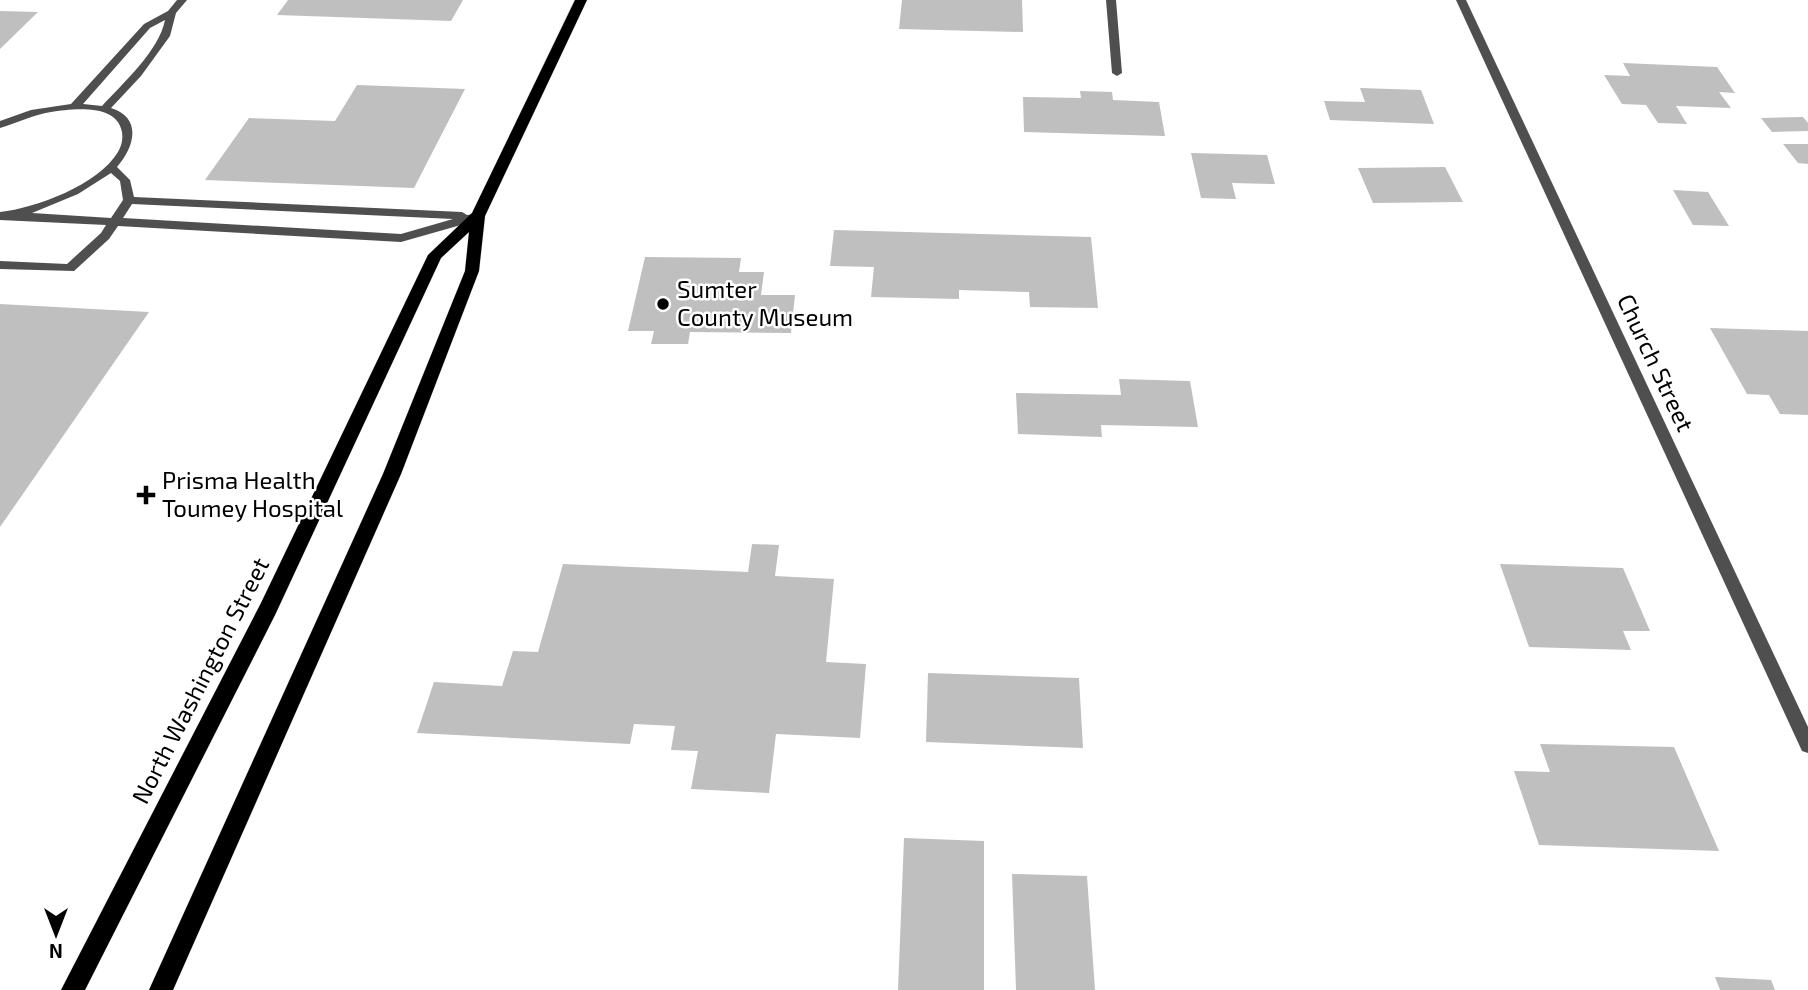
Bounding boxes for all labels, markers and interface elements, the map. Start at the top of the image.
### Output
place label: Sumter County Museum [677,274,853,331]
street label: Church Street [1612,289,1701,436]
marker: Sumter County Museum [655,296,671,312]
place label: Prisma Health Toumey Hospital [162,465,343,522]
marker: Prisma Health Toumey Hospital [136,485,156,505]
street label: North Washington Street [125,552,274,808]
north arrow [21,899,91,969]
text: N [49,940,63,963]

